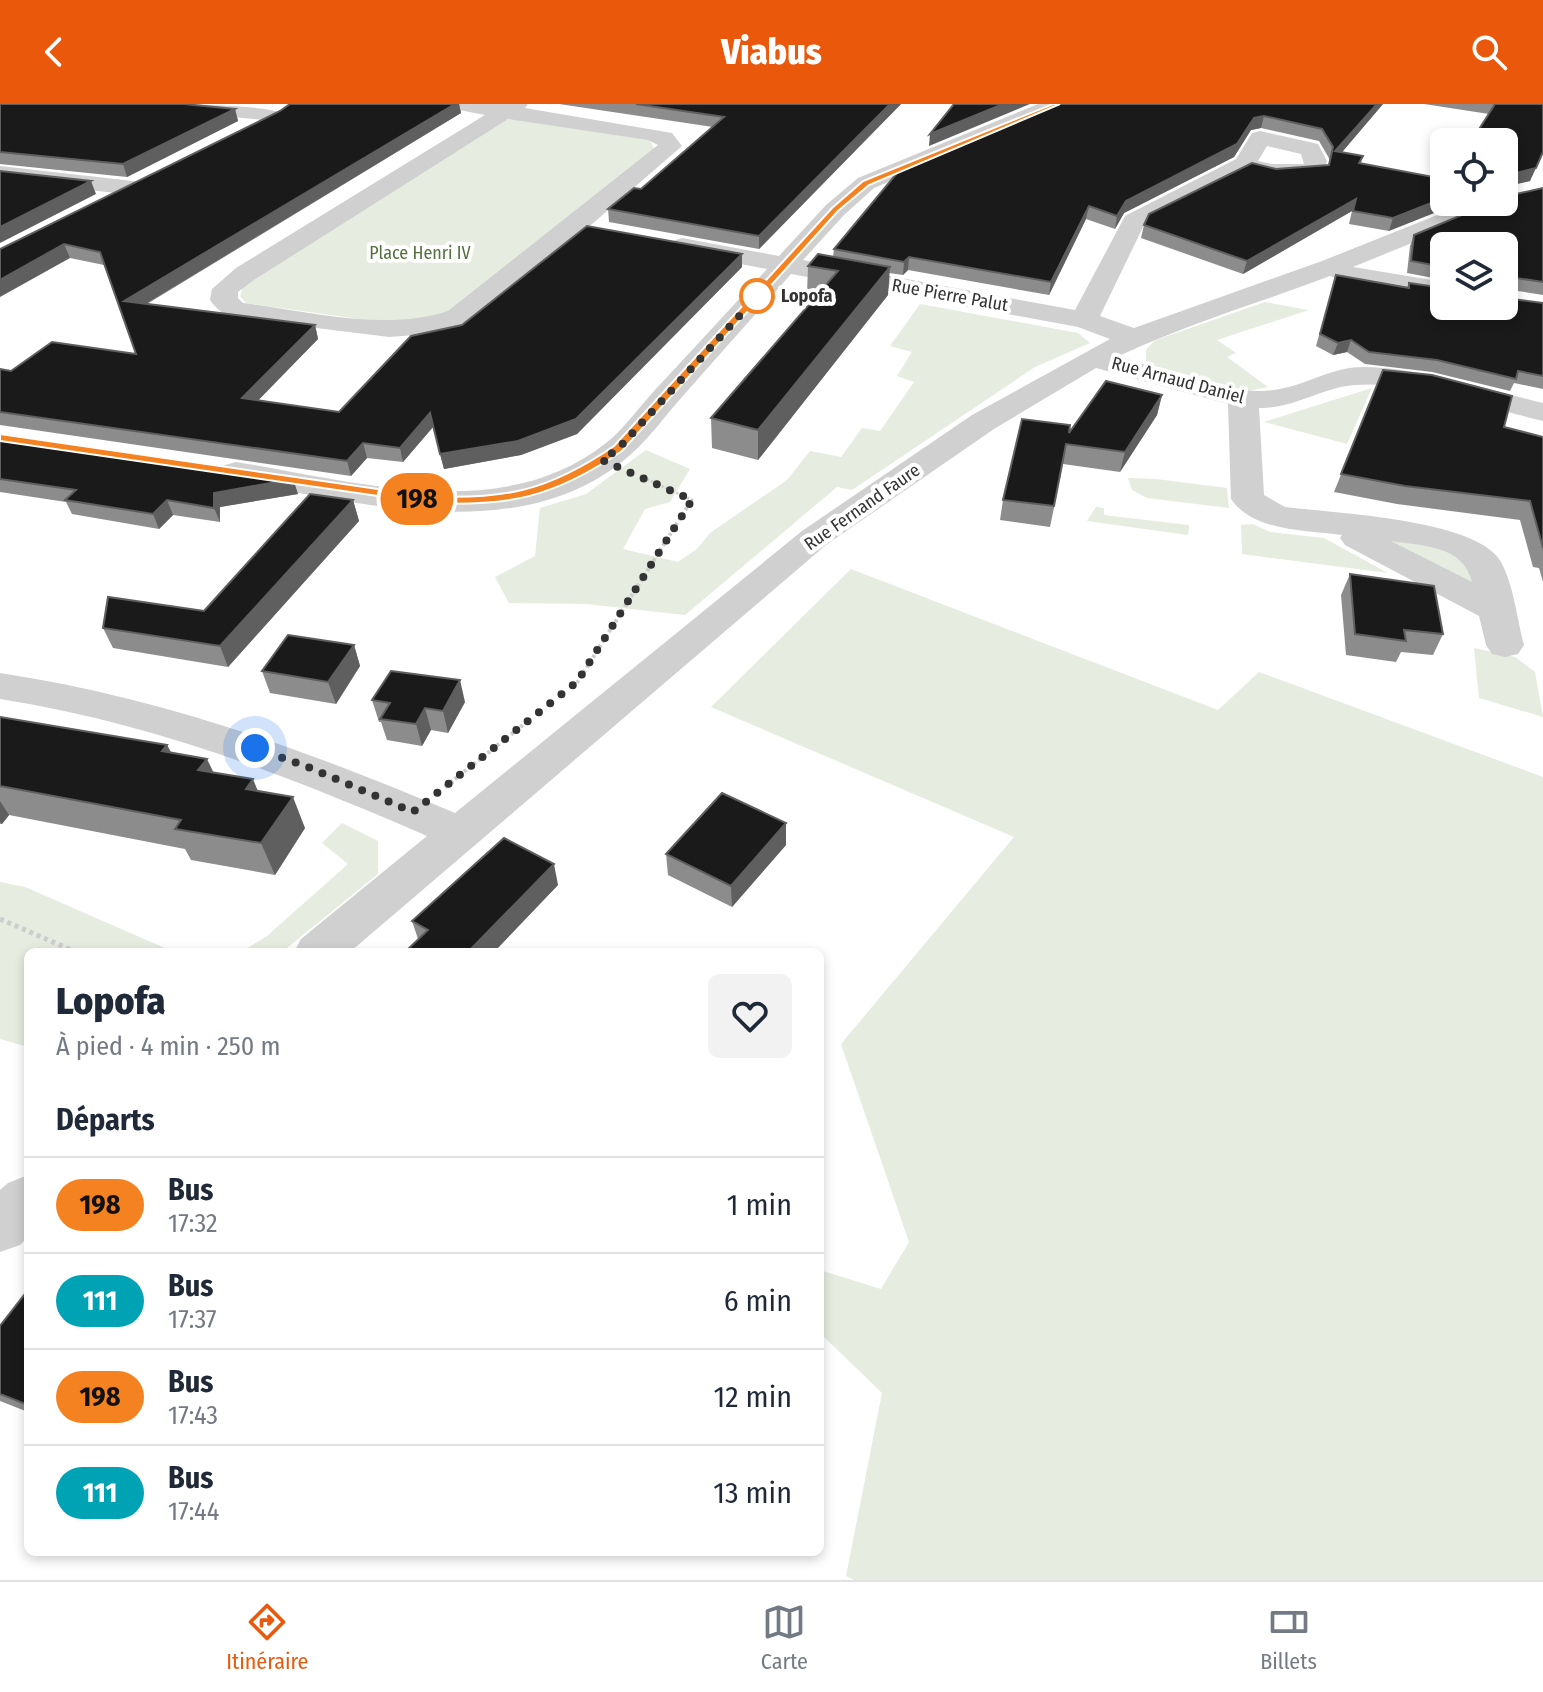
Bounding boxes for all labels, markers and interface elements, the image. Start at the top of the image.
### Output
icon: back [32,30,76,74]
text: Viabus [721,30,822,74]
icon: search [1467,30,1511,74]
map controls [1430,128,1518,320]
button: locate [1430,128,1518,216]
button: layers [1430,232,1518,320]
park label: Place Henri IV [369,242,472,264]
street label: Rue Pierre Palut [890,274,1010,316]
marker: Lopofa [740,279,774,313]
place label: Lopofa [781,285,833,307]
street label: Rue Arnaud Daniel [1109,352,1247,408]
street label: Rue Fernand Faure [800,459,924,555]
line badge: 198 [371,473,463,525]
text: 198 [396,482,438,515]
your location [235,728,275,768]
button: heart [708,974,792,1058]
text: Lopofa [56,978,165,1024]
text: À pied · 4 min · 250 m [56,1031,280,1062]
text: Départs [56,1102,155,1138]
text: Bus [168,1172,213,1208]
text: 1 min [727,1187,792,1223]
text: 198 [79,1188,121,1221]
text: 17:32 [168,1208,217,1239]
text: Bus [168,1268,213,1304]
text: 6 min [724,1283,792,1319]
text: 111 [83,1284,117,1317]
text: 17:37 [168,1304,217,1335]
text: Bus [168,1364,213,1400]
text: 12 min [714,1379,792,1415]
text: 198 [79,1380,121,1413]
text: 17:43 [168,1400,218,1431]
text: Bus [168,1460,213,1496]
text: 13 min [713,1475,792,1511]
text: 111 [83,1476,117,1509]
text: 17:44 [168,1496,219,1527]
tab: Itinéraire [226,1600,308,1675]
tab: Carte [761,1600,808,1675]
tab: Billets [1260,1600,1317,1675]

